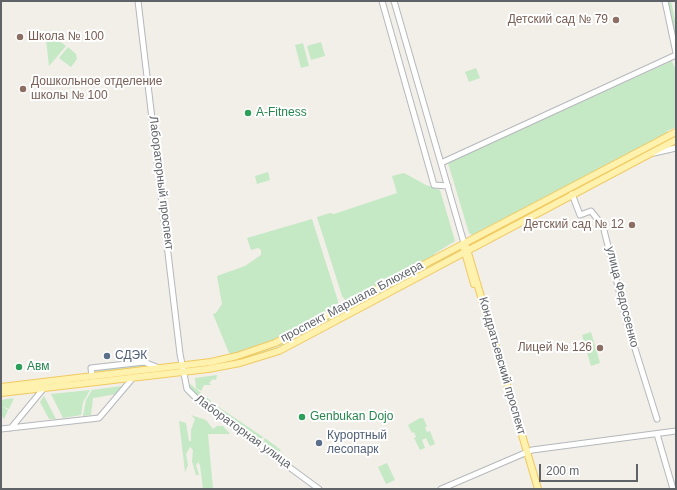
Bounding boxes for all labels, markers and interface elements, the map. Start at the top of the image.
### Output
place label: Детский сад № 79 [508,13,608,27]
marker: Детский сад № 79 [611,15,621,25]
place label: Школа № 100 [28,30,104,44]
marker: Школа № 100 [15,32,25,42]
place label: Дошкольное отделение школы № 100 [31,75,162,103]
marker: Дошкольное отделение школы № 100 [18,84,28,94]
place label: A-Fitness [256,106,307,120]
marker: A-Fitness [243,108,253,118]
street label: Лабораторный проспект [146,115,176,251]
place label: Детский сад № 12 [524,218,624,232]
marker: Детский сад № 12 [627,220,637,230]
street label: улица Федосеенко [602,245,642,349]
street label: проспект Маршала Блюхера [278,258,426,346]
street label: Кондратьевский проспект [475,295,529,437]
place label: Лицей № 126 [518,341,592,355]
marker: Лицей № 126 [595,343,605,353]
place label: СДЭК [115,349,147,363]
marker: СДЭК [102,351,112,361]
place label: Авм [27,360,49,374]
marker: Авм [14,362,24,372]
street label: Лабораторная улица [192,392,294,472]
place label: Genbukan Dojo [310,410,393,424]
marker: Genbukan Dojo [297,412,307,422]
place label: Курортный лесопарк [327,429,387,457]
marker: Курортный лесопарк [314,438,324,448]
scale bar [541,456,640,482]
text: 200 m [546,464,579,478]

